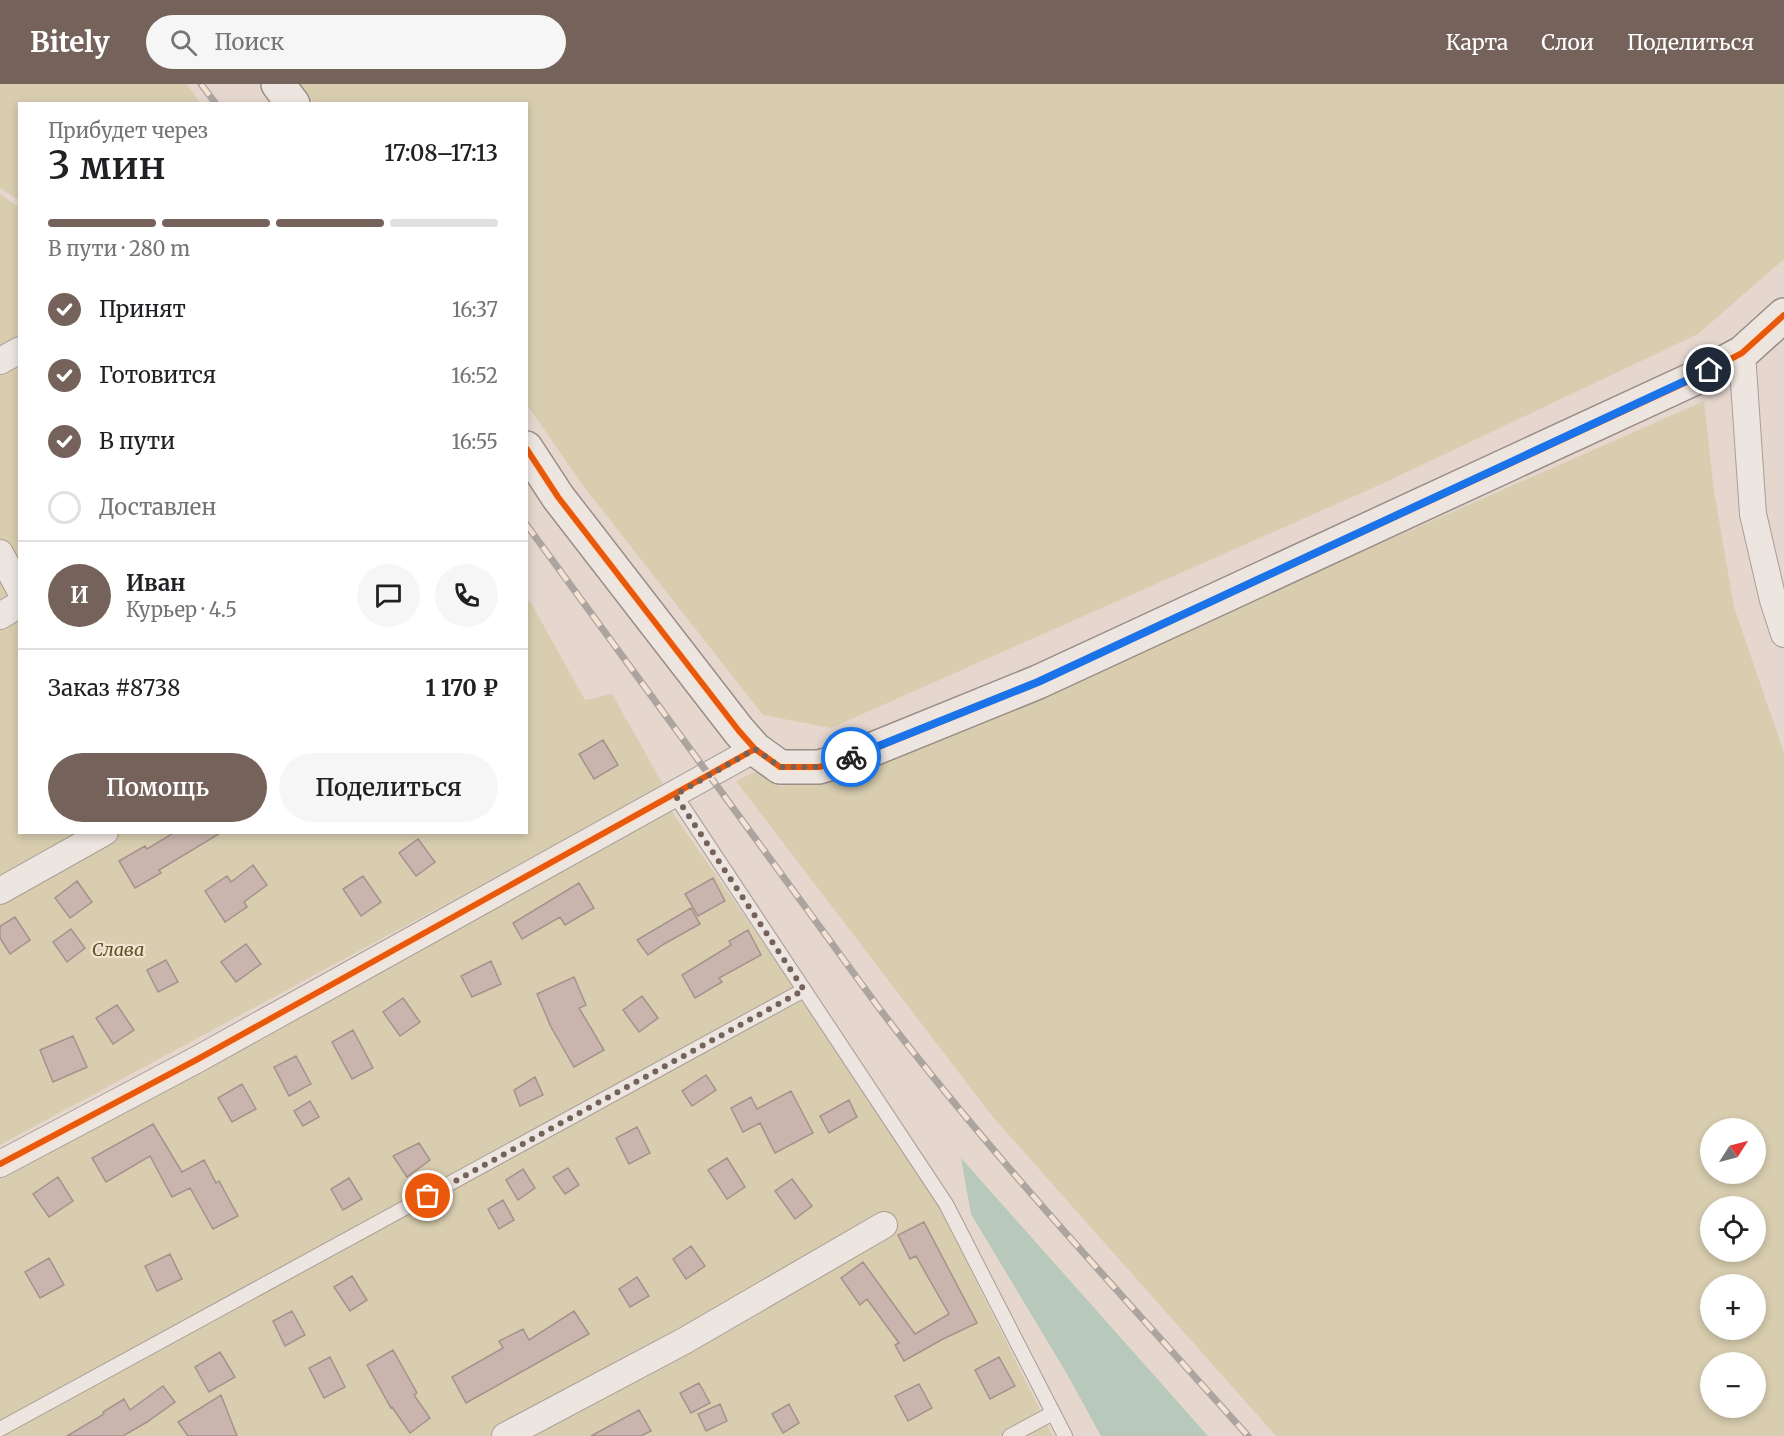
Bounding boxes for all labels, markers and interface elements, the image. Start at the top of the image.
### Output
search box [146,15,566,69]
text: Bitely [30,24,110,60]
icon: search [167,26,200,59]
text: Поиск [215,28,284,56]
text: Карта [1446,29,1508,56]
text: Слои [1541,29,1594,56]
text: Поделиться [1627,29,1754,56]
text: Прибудет через [48,118,208,143]
text: 17:08–17:13 [384,139,498,167]
text: 3 мин [48,141,166,190]
text: В пути · 280 m [48,236,190,261]
icon: check [48,293,81,326]
text: Принят [99,295,186,323]
text: 16:37 [452,297,498,322]
pin [1683,344,1734,395]
icon: home [1692,353,1725,386]
icon: check [48,359,81,392]
text: Готовится [99,361,216,389]
text: 16:52 [451,363,498,388]
icon: check [48,425,81,458]
text: В пути [99,427,175,455]
text: 16:55 [452,429,498,454]
text: Доставлен [99,493,216,521]
button: chat [357,564,420,627]
button: phone [435,564,498,627]
text: Иван [126,569,186,597]
text: И [70,581,89,609]
text: Курьер · 4.5 [126,597,237,622]
text: Заказ #8738 [48,674,180,702]
text: 1 170 ₽ [426,674,498,702]
courier [821,727,881,787]
icon: bike [835,741,868,774]
button: Помощь [48,753,267,822]
button: Поделиться [279,753,498,822]
park label: Слава [92,938,144,961]
north arrow [1700,1118,1766,1184]
map controls [1700,1118,1766,1418]
pin [402,1170,453,1221]
icon: bag [411,1179,444,1212]
button: locate [1700,1196,1766,1262]
button: + [1700,1274,1766,1340]
button: − [1700,1352,1766,1418]

